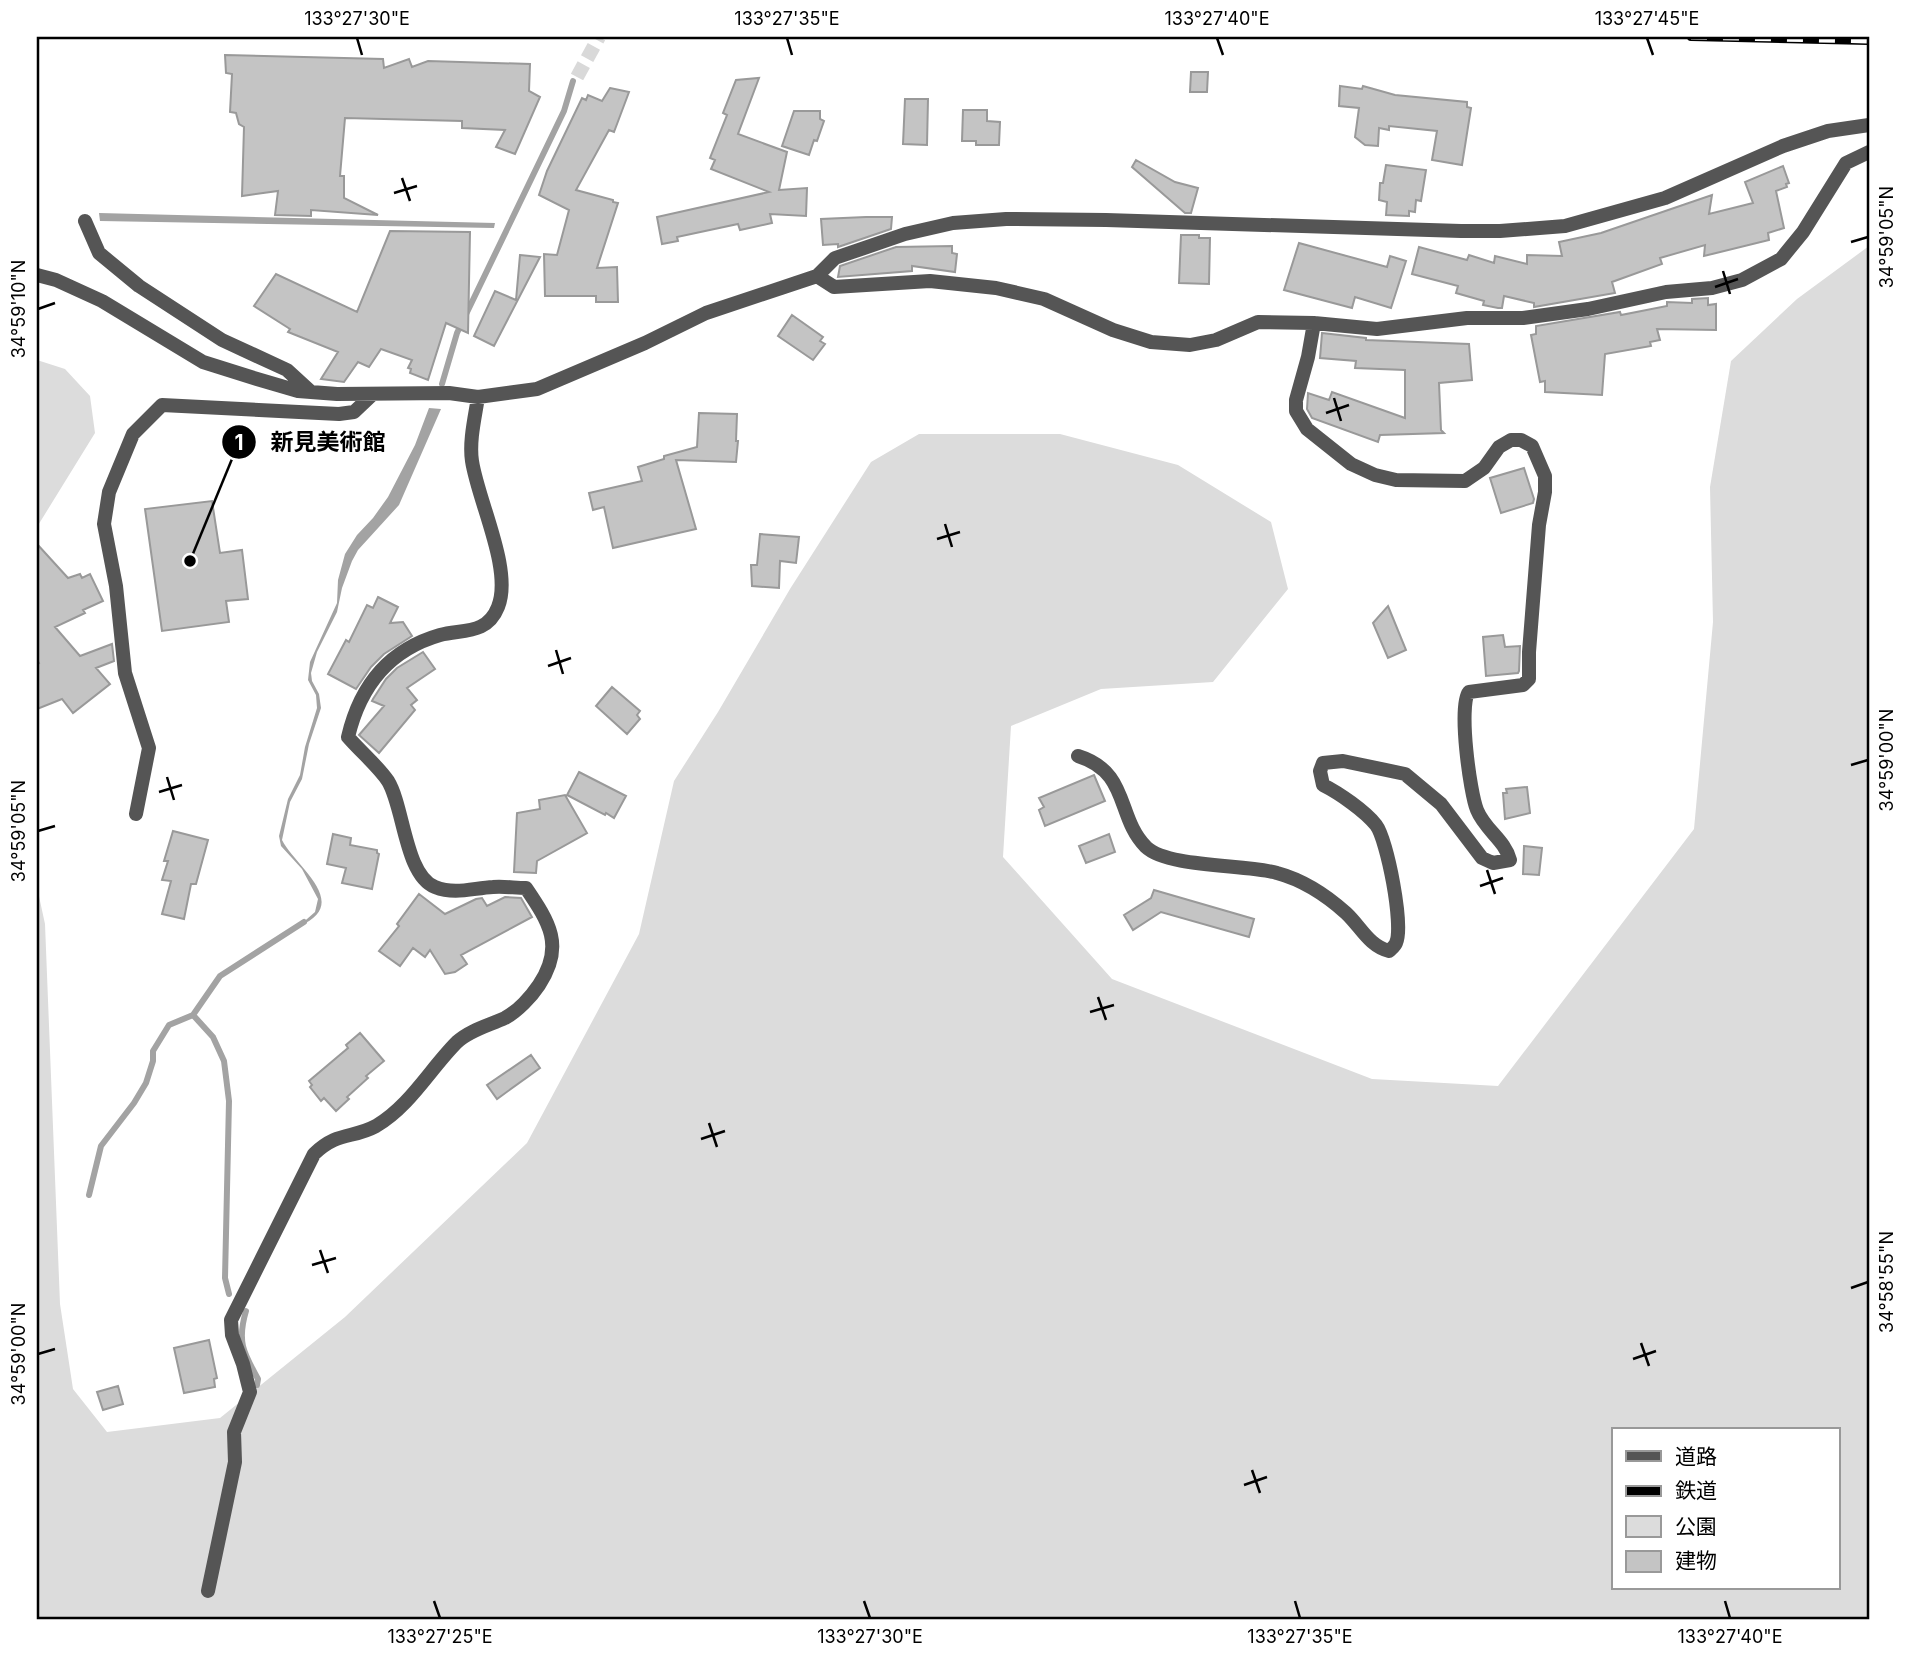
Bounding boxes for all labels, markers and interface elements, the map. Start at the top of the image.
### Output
text: 133°27'30"E [304,8,410,29]
text: 133°27'35"E [734,8,840,29]
text: 133°27'40"E [1164,8,1270,29]
text: 133°27'45"E [1595,8,1699,29]
text: 34°59'05"N [1876,186,1897,288]
text: 34°59'10"N [8,260,29,358]
callout: 新見美術館 [222,420,400,464]
text: 新見美術館 [271,428,386,456]
text: 1 [234,430,244,455]
text: 34°59'00"N [1876,709,1897,811]
text: 34°59'05"N [8,780,29,882]
text: 34°58'55"N [1876,1231,1897,1333]
text: 34°59'00"N [8,1303,29,1405]
legend [1612,1428,1840,1590]
text: 道路 [1675,1444,1717,1469]
text: 鉄道 [1675,1478,1717,1503]
text: 公園 [1675,1514,1717,1539]
text: 建物 [1675,1548,1717,1573]
text: 133°27'25"E [387,1626,493,1647]
text: 133°27'30"E [817,1626,923,1647]
text: 133°27'35"E [1247,1626,1353,1647]
text: 133°27'40"E [1677,1626,1783,1647]

